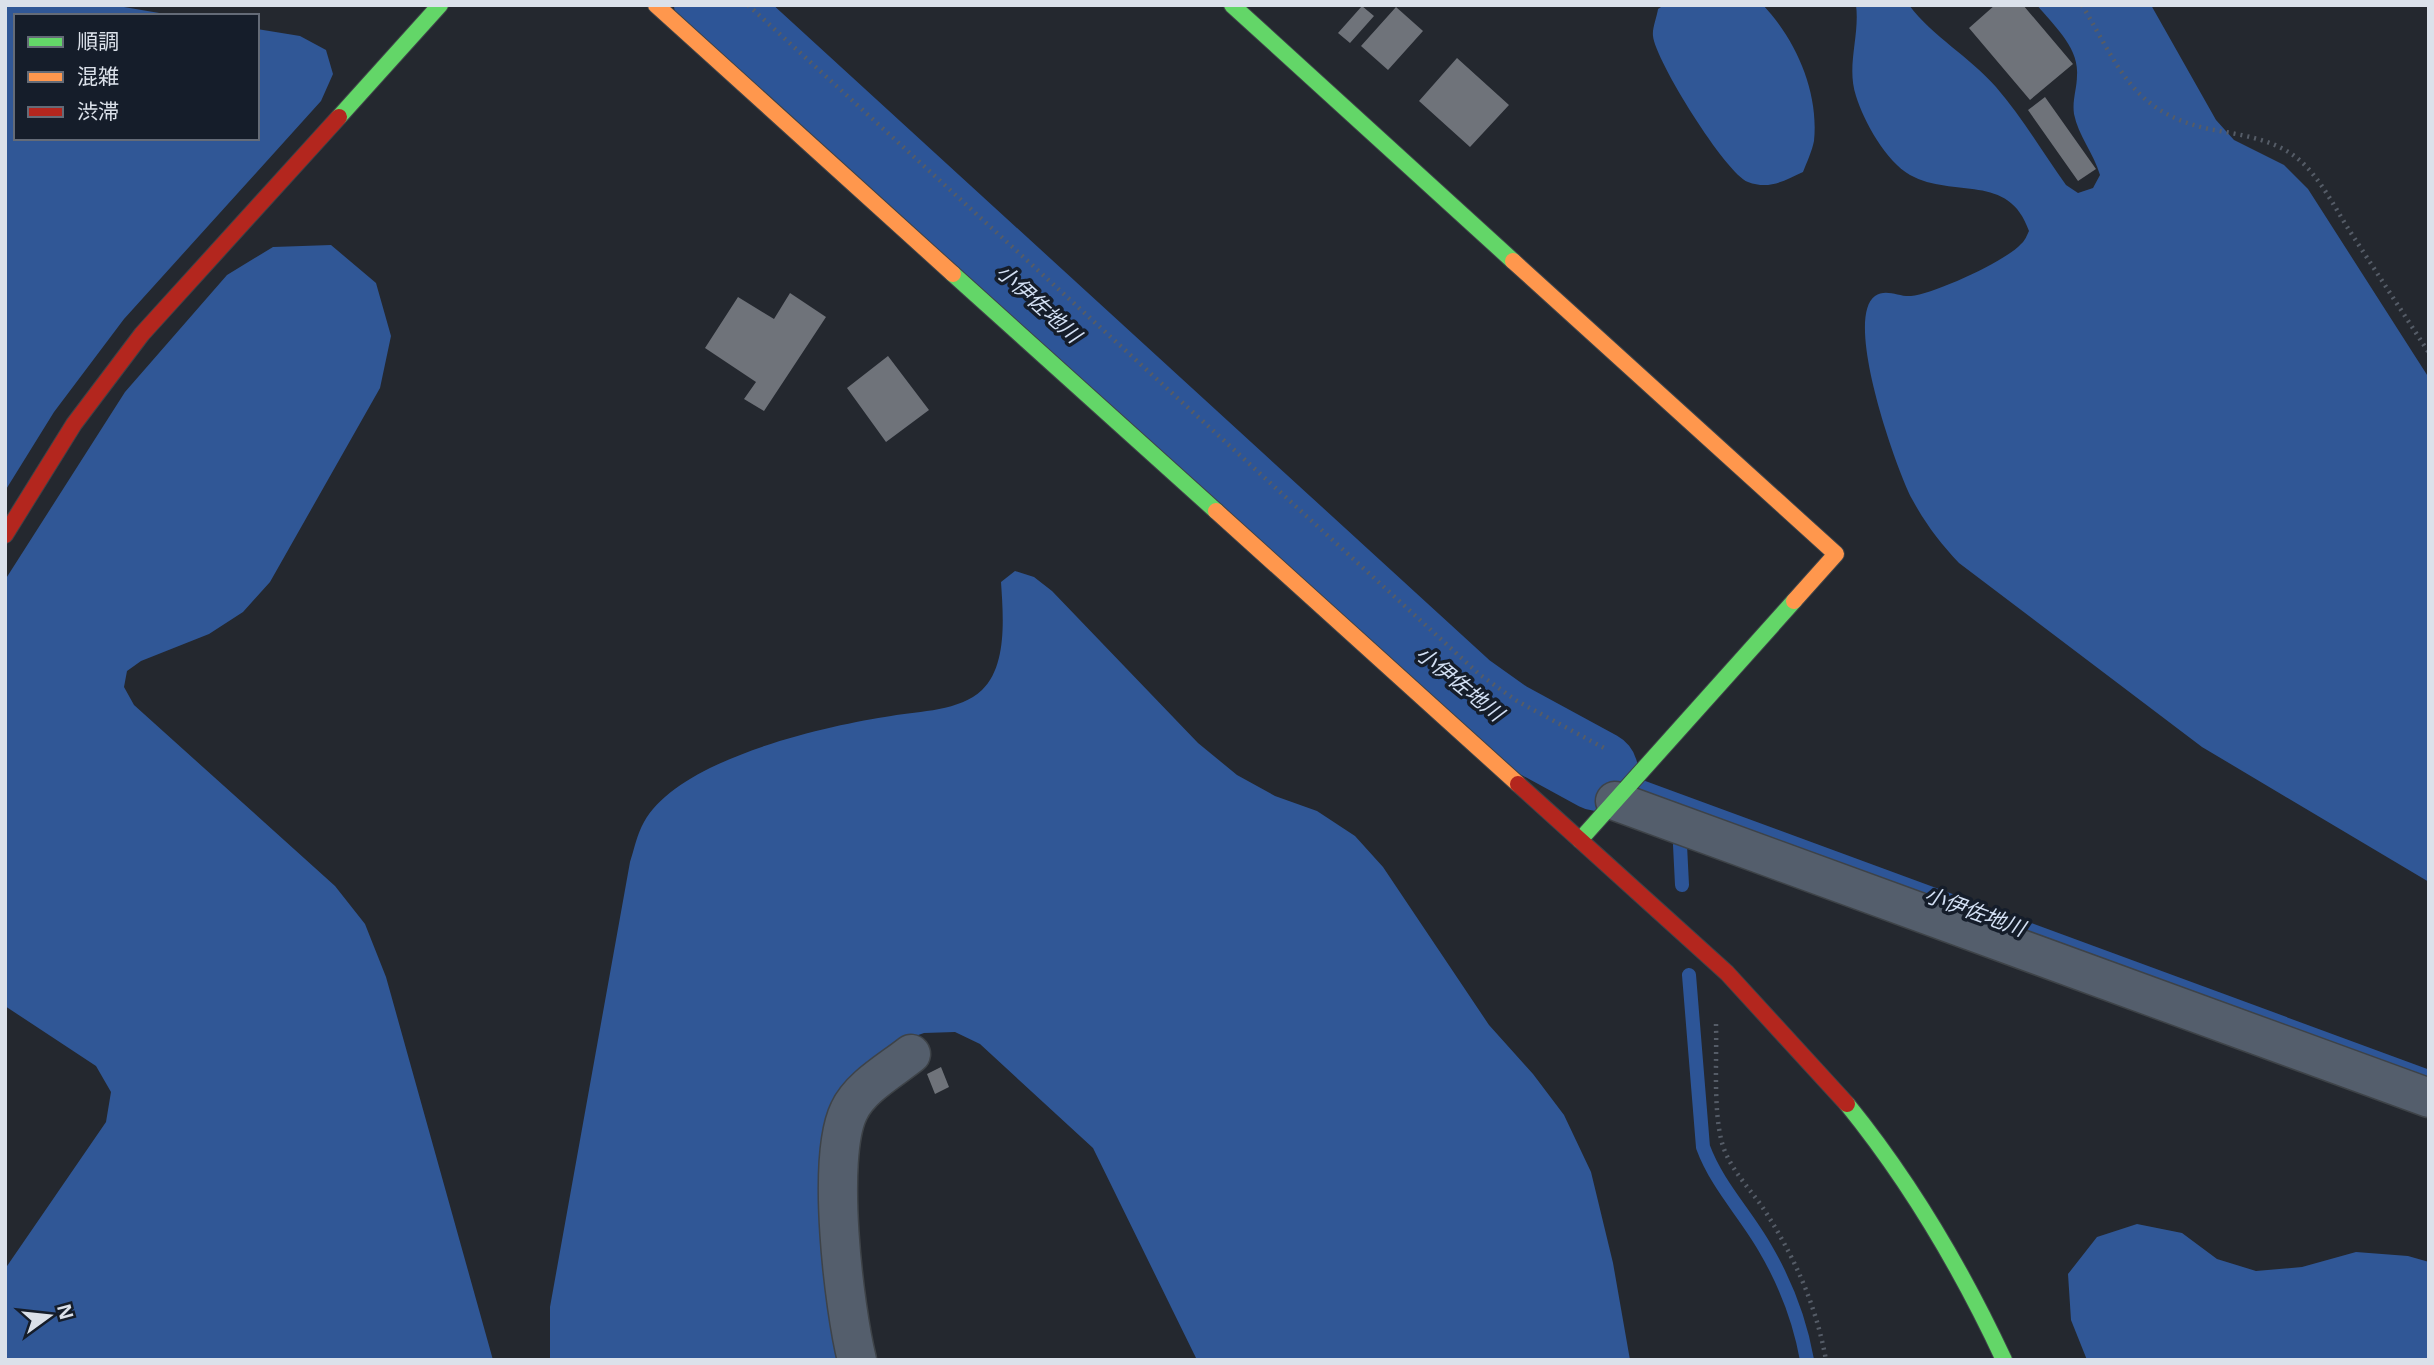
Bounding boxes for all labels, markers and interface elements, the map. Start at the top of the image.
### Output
legend [14,14,259,140]
text: 順調 [77,27,119,55]
text: 混雑 [77,62,119,90]
text: 渋滞 [77,97,119,125]
water label: 小伊佐地川 [991,257,1089,350]
water label: 小伊佐地川 [1410,639,1511,728]
water label: 小伊佐地川 [1921,880,2031,943]
north arrow [14,1281,84,1351]
text: N [51,1301,80,1322]

